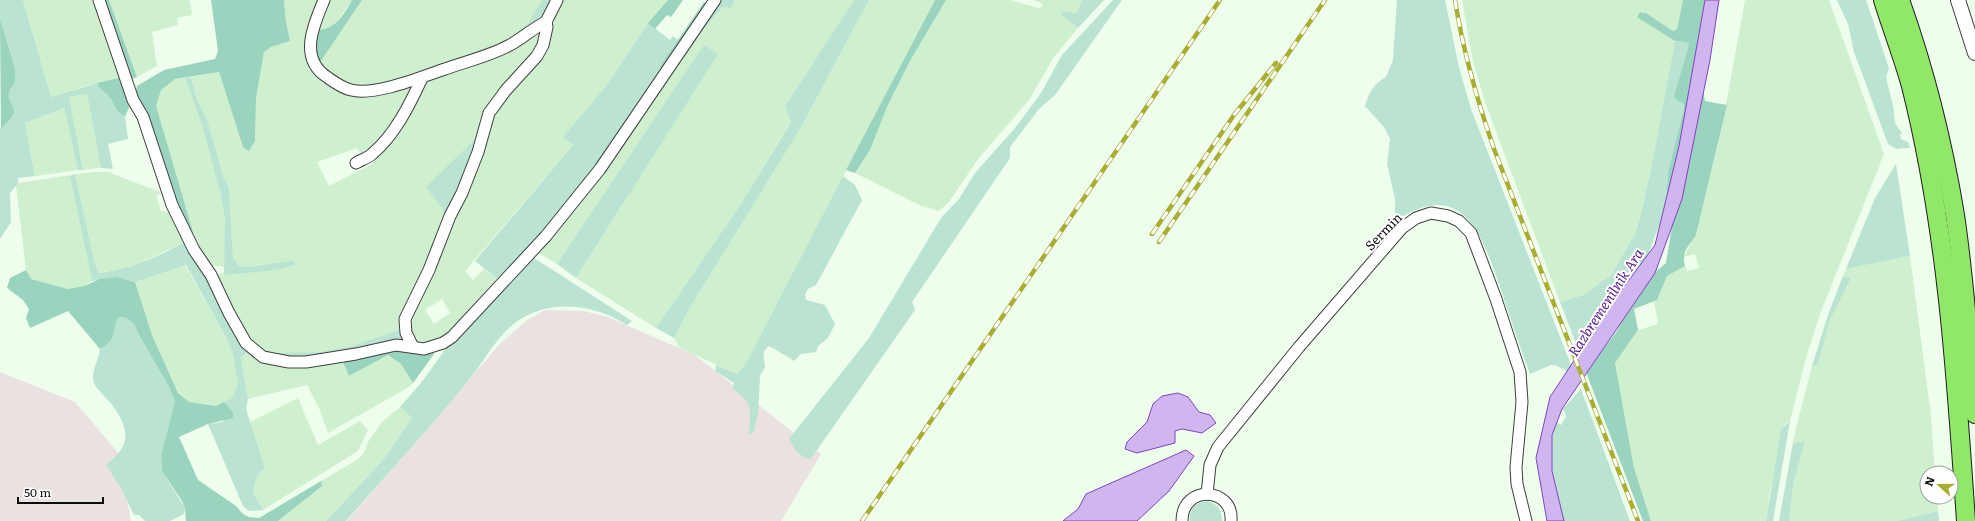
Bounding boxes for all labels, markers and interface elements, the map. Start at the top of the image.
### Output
street label: Sermin [1360,208,1406,254]
water label: Razbremenilnik Ara [1562,244,1648,360]
north arrow [1919,465,1959,505]
text: N [1920,474,1938,488]
scale bar [18,479,103,505]
text: 50 m [24,483,51,501]

